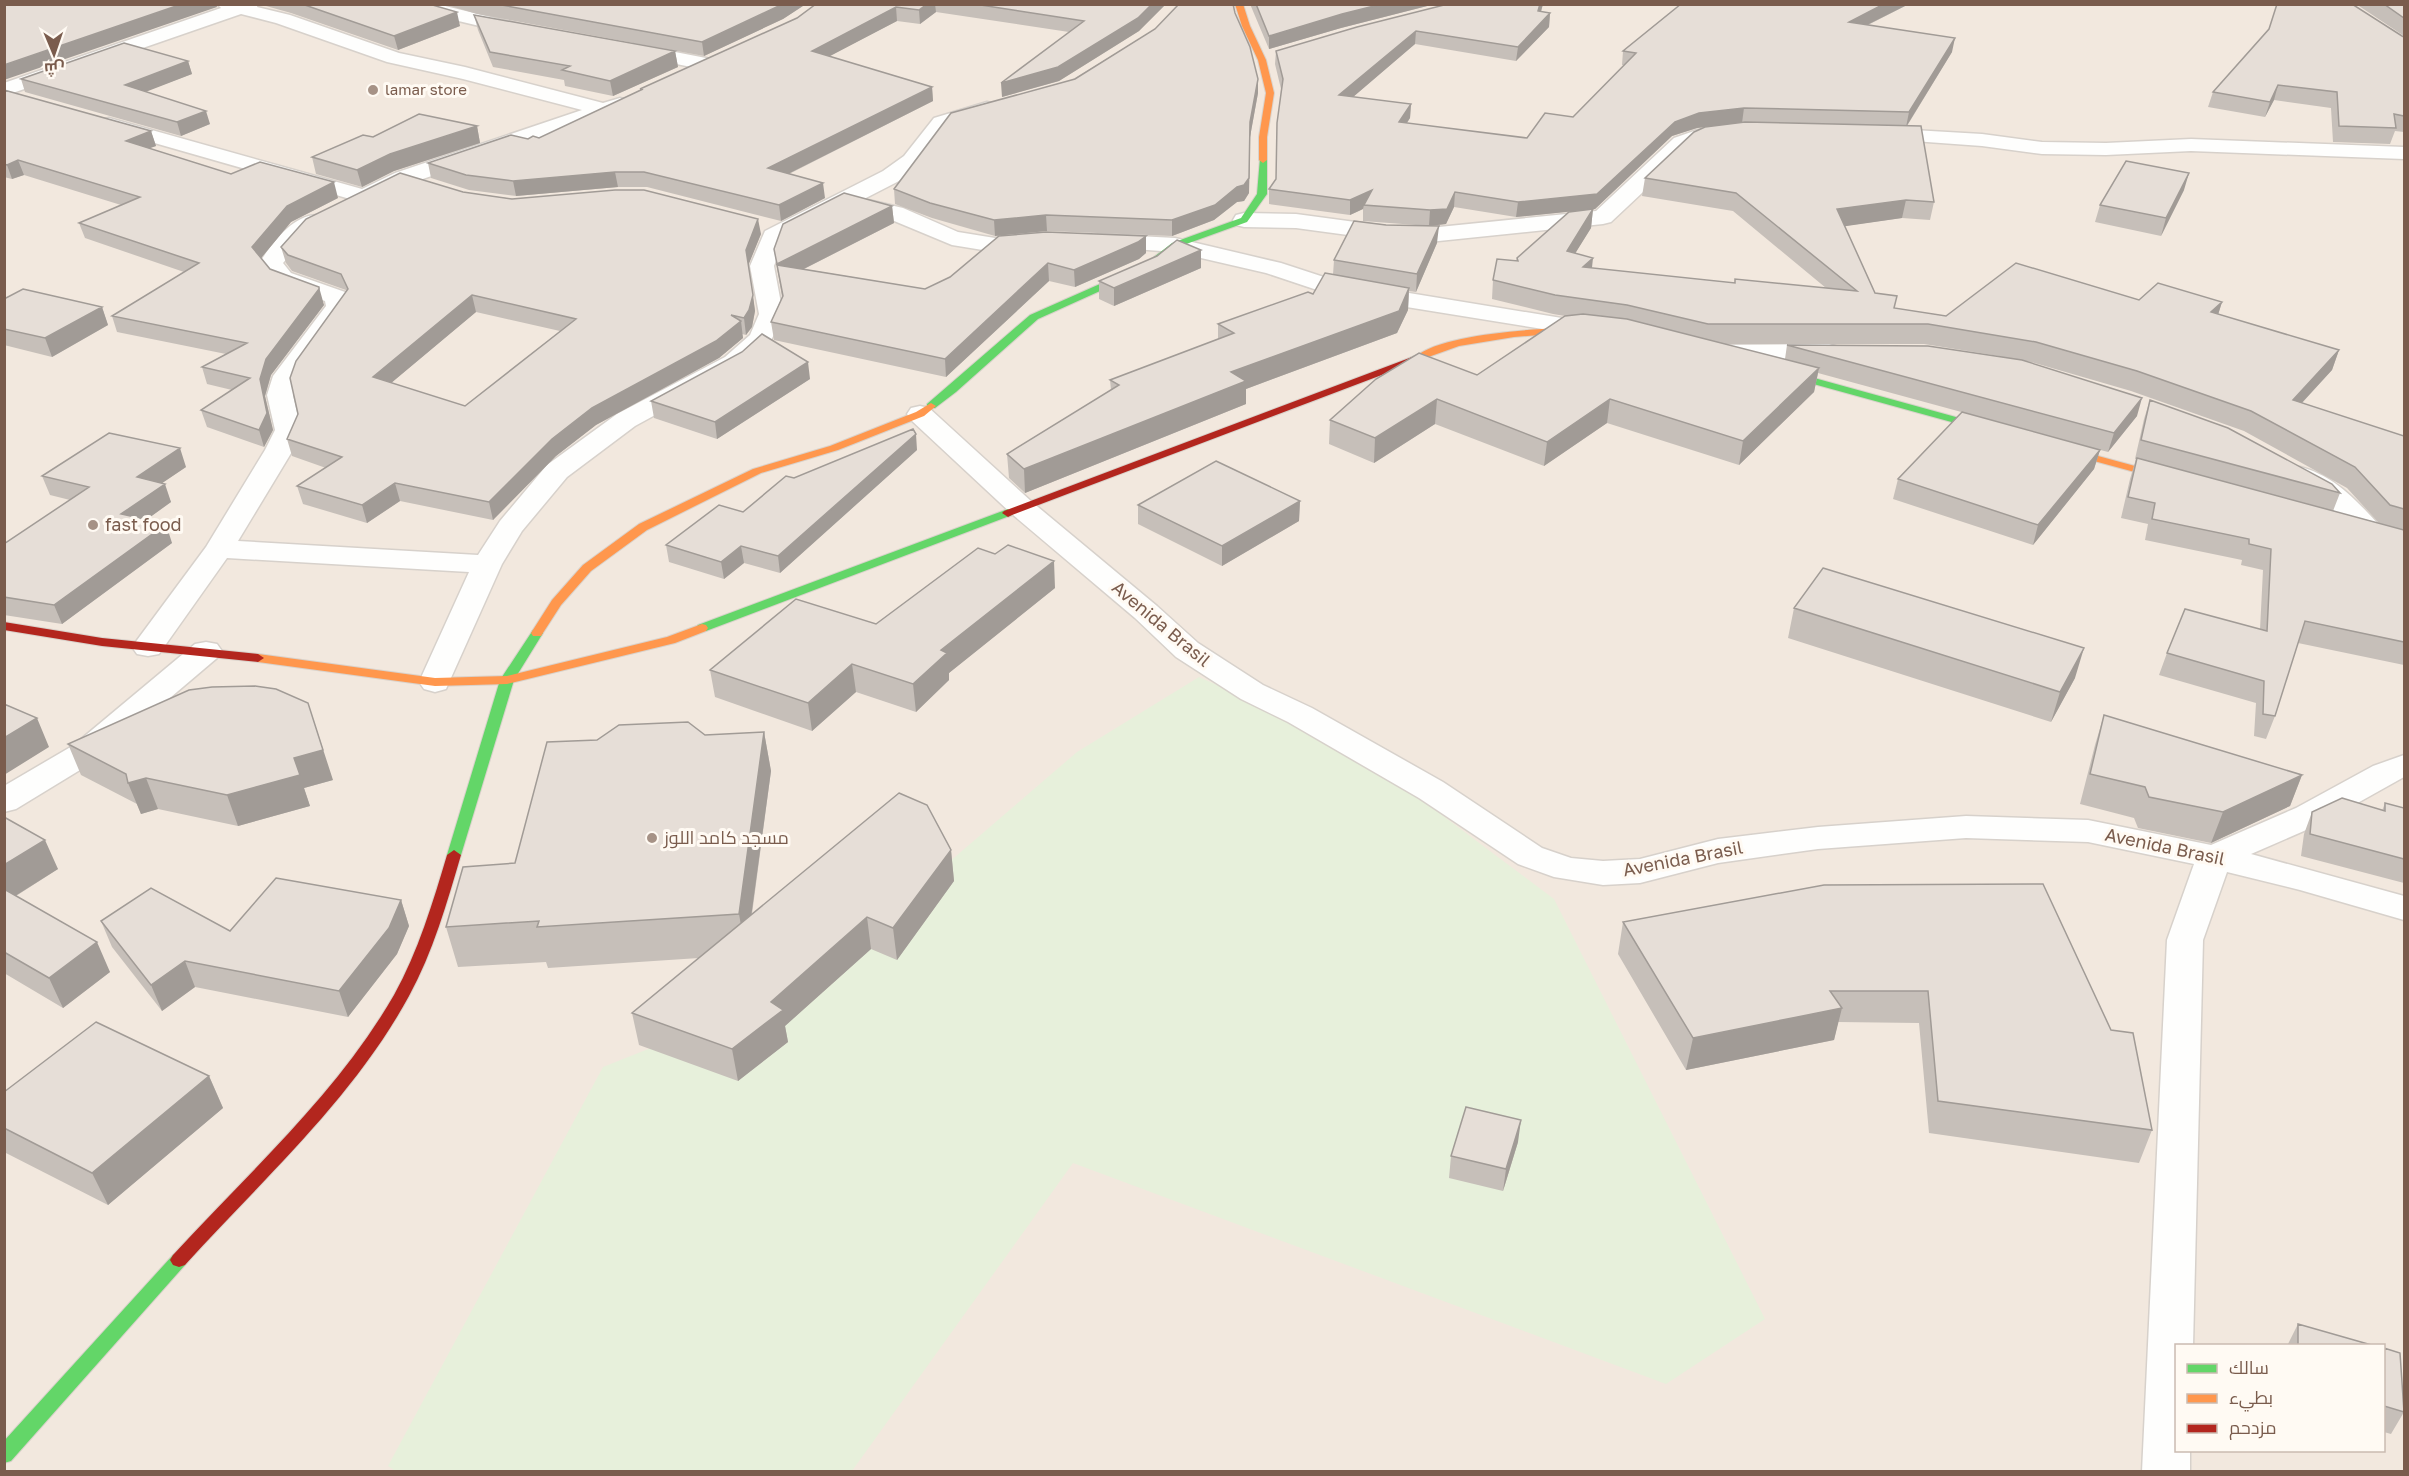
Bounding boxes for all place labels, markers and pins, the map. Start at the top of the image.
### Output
place label: lamar store [385,80,467,98]
marker: lamar store [366,83,380,97]
place label: fast food [105,513,182,535]
marker: fast food [86,518,100,532]
place label: مسجد كامد اللوز [663,826,789,849]
marker: مسجد كامد اللوز [645,831,659,845]

